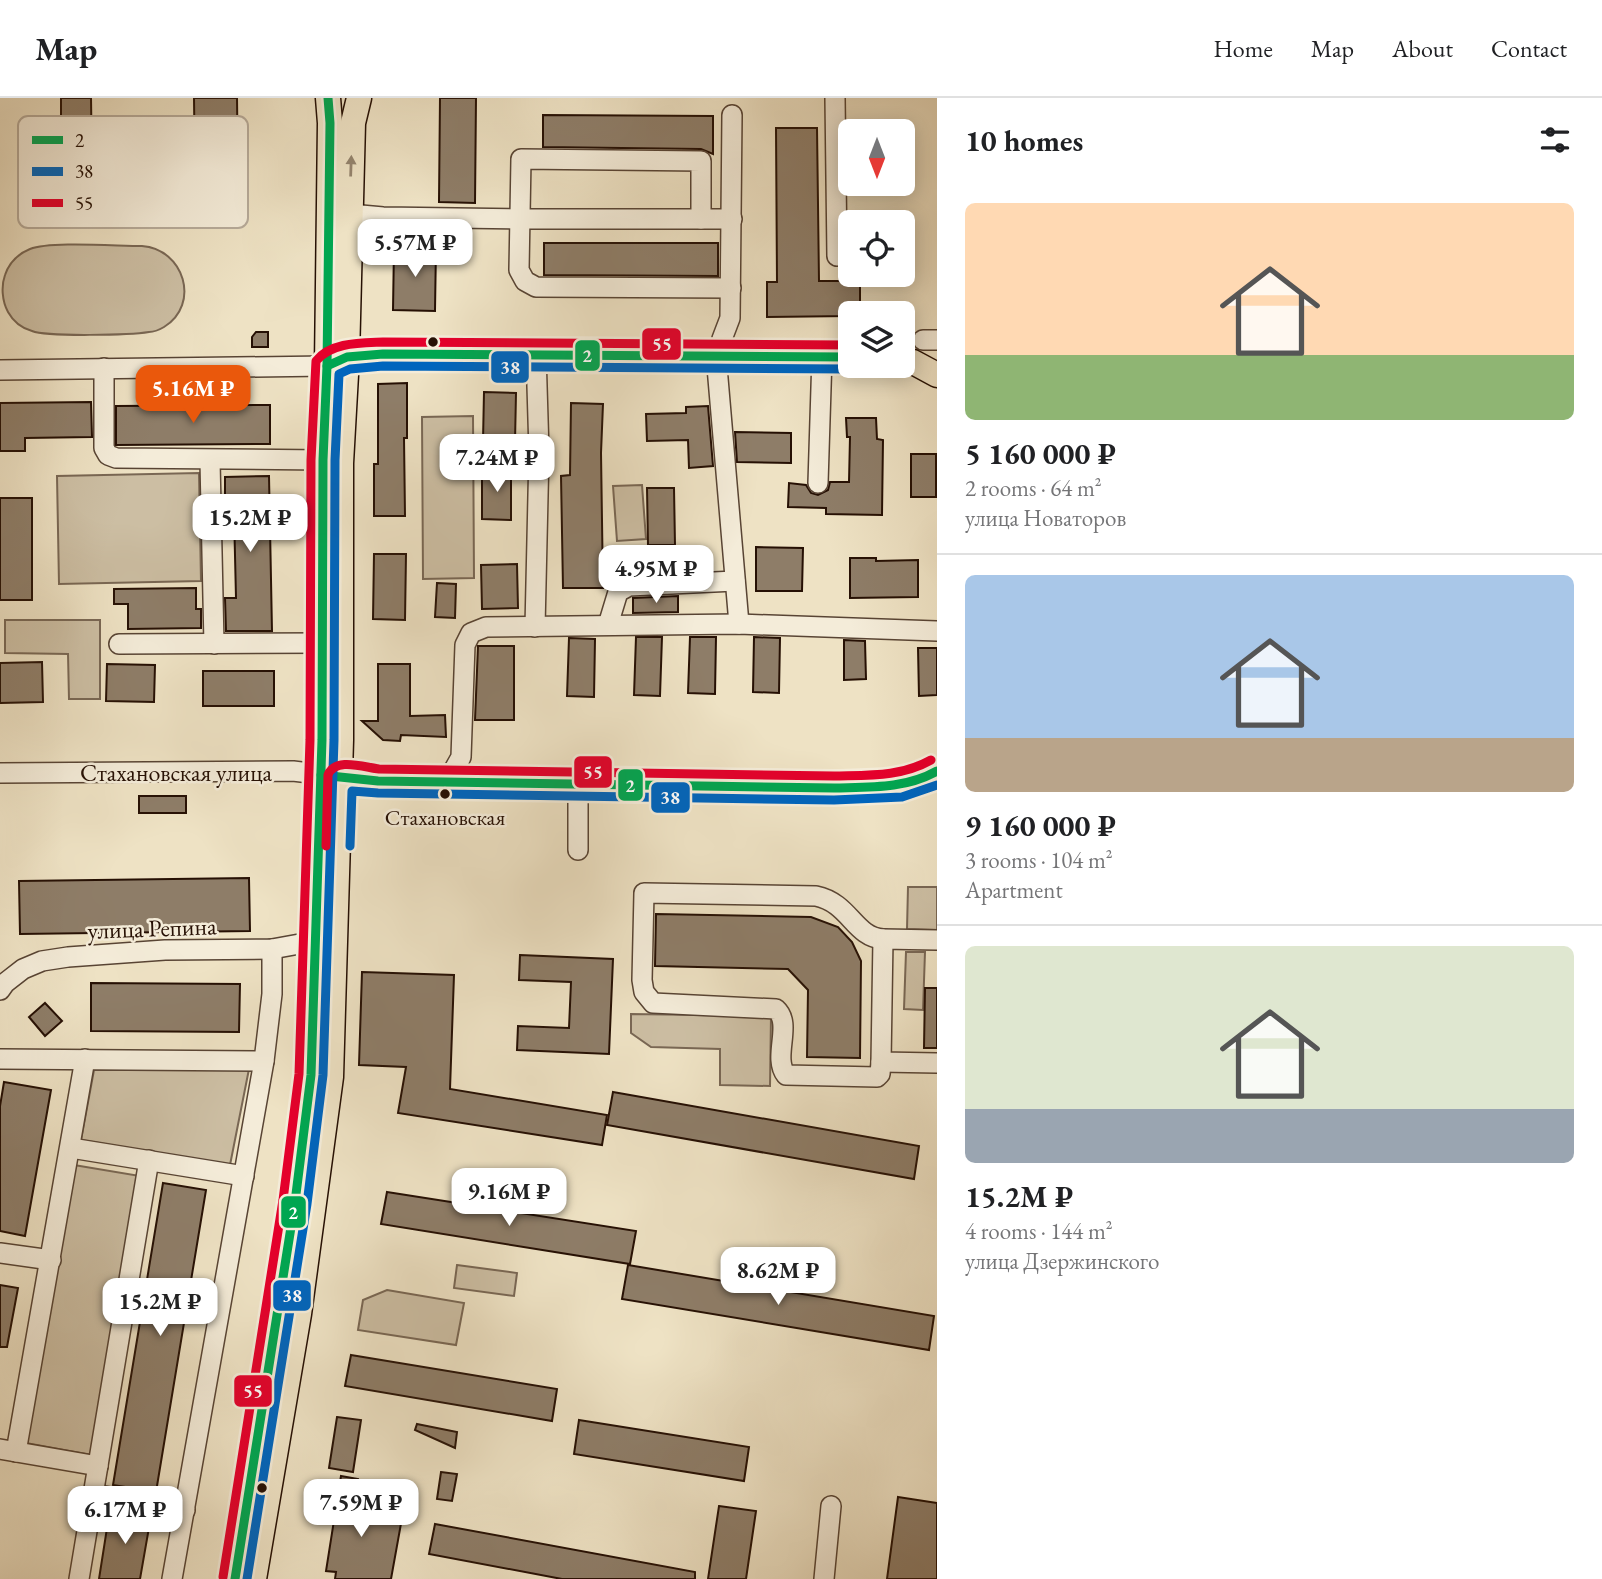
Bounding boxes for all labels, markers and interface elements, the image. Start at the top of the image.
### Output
text: Map [35,27,97,70]
text: Home [1213,33,1273,64]
text: Map [1311,33,1354,64]
text: About [1392,33,1453,64]
text: Contact [1491,33,1567,64]
legend [18,116,248,228]
north arrow [838,119,915,196]
map controls [838,119,915,378]
text: 10 homes [965,121,1083,160]
icon: filters [1536,121,1574,159]
text: 2 [75,128,84,153]
one-way arrow [346,155,357,177]
text: 38 [75,159,93,184]
text: 55 [75,191,93,216]
button: locate [838,210,915,287]
pin: 5.57M ₽ [350,220,480,279]
text: 5.57M ₽ [374,227,456,257]
icon: home [1207,248,1333,374]
button: layers [838,301,915,378]
line badge: 55 [641,327,682,361]
text: 55 [652,332,672,357]
unlabelled marker [426,335,440,349]
line badge: 2 [574,339,601,372]
text: 2 [582,343,592,368]
line badge: 38 [490,350,530,384]
text: 38 [500,355,520,380]
pin: 5.16M ₽ [128,366,258,425]
text: 5.16M ₽ [152,373,234,403]
pin: 7.24M ₽ [432,434,562,494]
text: 5 160 000 ₽ [965,434,1116,473]
text: 7.24M ₽ [456,442,538,472]
text: 2 rooms · 64 m² [965,473,1102,503]
pin: 15.2M ₽ [185,494,315,554]
text: 15.2M ₽ [209,502,291,532]
text: улица Новаторов [965,503,1126,533]
pin: 4.95M ₽ [591,546,721,605]
text: 4.95M ₽ [615,553,697,583]
icon: home [1207,620,1333,746]
line badge: 55 [573,755,613,789]
street label: Стахановская улица [80,757,273,788]
text: 55 [583,760,603,785]
line badge: 2 [617,768,644,802]
text: 2 [625,773,635,798]
line badge: 38 [650,781,691,814]
text: 38 [660,785,680,810]
marker: Стахановская [438,787,452,801]
place label: Стахановская [385,803,505,832]
text: 9 160 000 ₽ [965,806,1116,845]
text: 3 rooms · 104 m² [965,845,1113,875]
text: Apartment [965,875,1063,905]
street label: улица Репина [87,910,217,946]
icon: home [1207,991,1333,1117]
pin: 9.16M ₽ [444,1168,574,1228]
text: 9.16M ₽ [468,1176,550,1206]
text: 15.2M ₽ [965,1177,1073,1216]
line badge: 2 [280,1195,307,1229]
text: 2 [288,1200,298,1225]
text: 4 rooms · 144 m² [965,1216,1113,1246]
text: улица Дзержинского [965,1246,1159,1276]
pin: 8.62M ₽ [713,1248,843,1307]
text: 8.62M ₽ [737,1255,819,1285]
pin: 15.2M ₽ [95,1278,225,1338]
line badge: 38 [272,1279,312,1312]
text: 38 [282,1283,302,1308]
text: 15.2M ₽ [119,1286,201,1316]
line badge: 55 [233,1374,273,1408]
text: 55 [243,1379,263,1404]
pin: 7.59M ₽ [296,1480,426,1539]
unlabelled marker [255,1481,269,1495]
pin: 6.17M ₽ [60,1486,190,1546]
text: 7.59M ₽ [320,1487,402,1517]
text: 6.17M ₽ [84,1494,166,1524]

